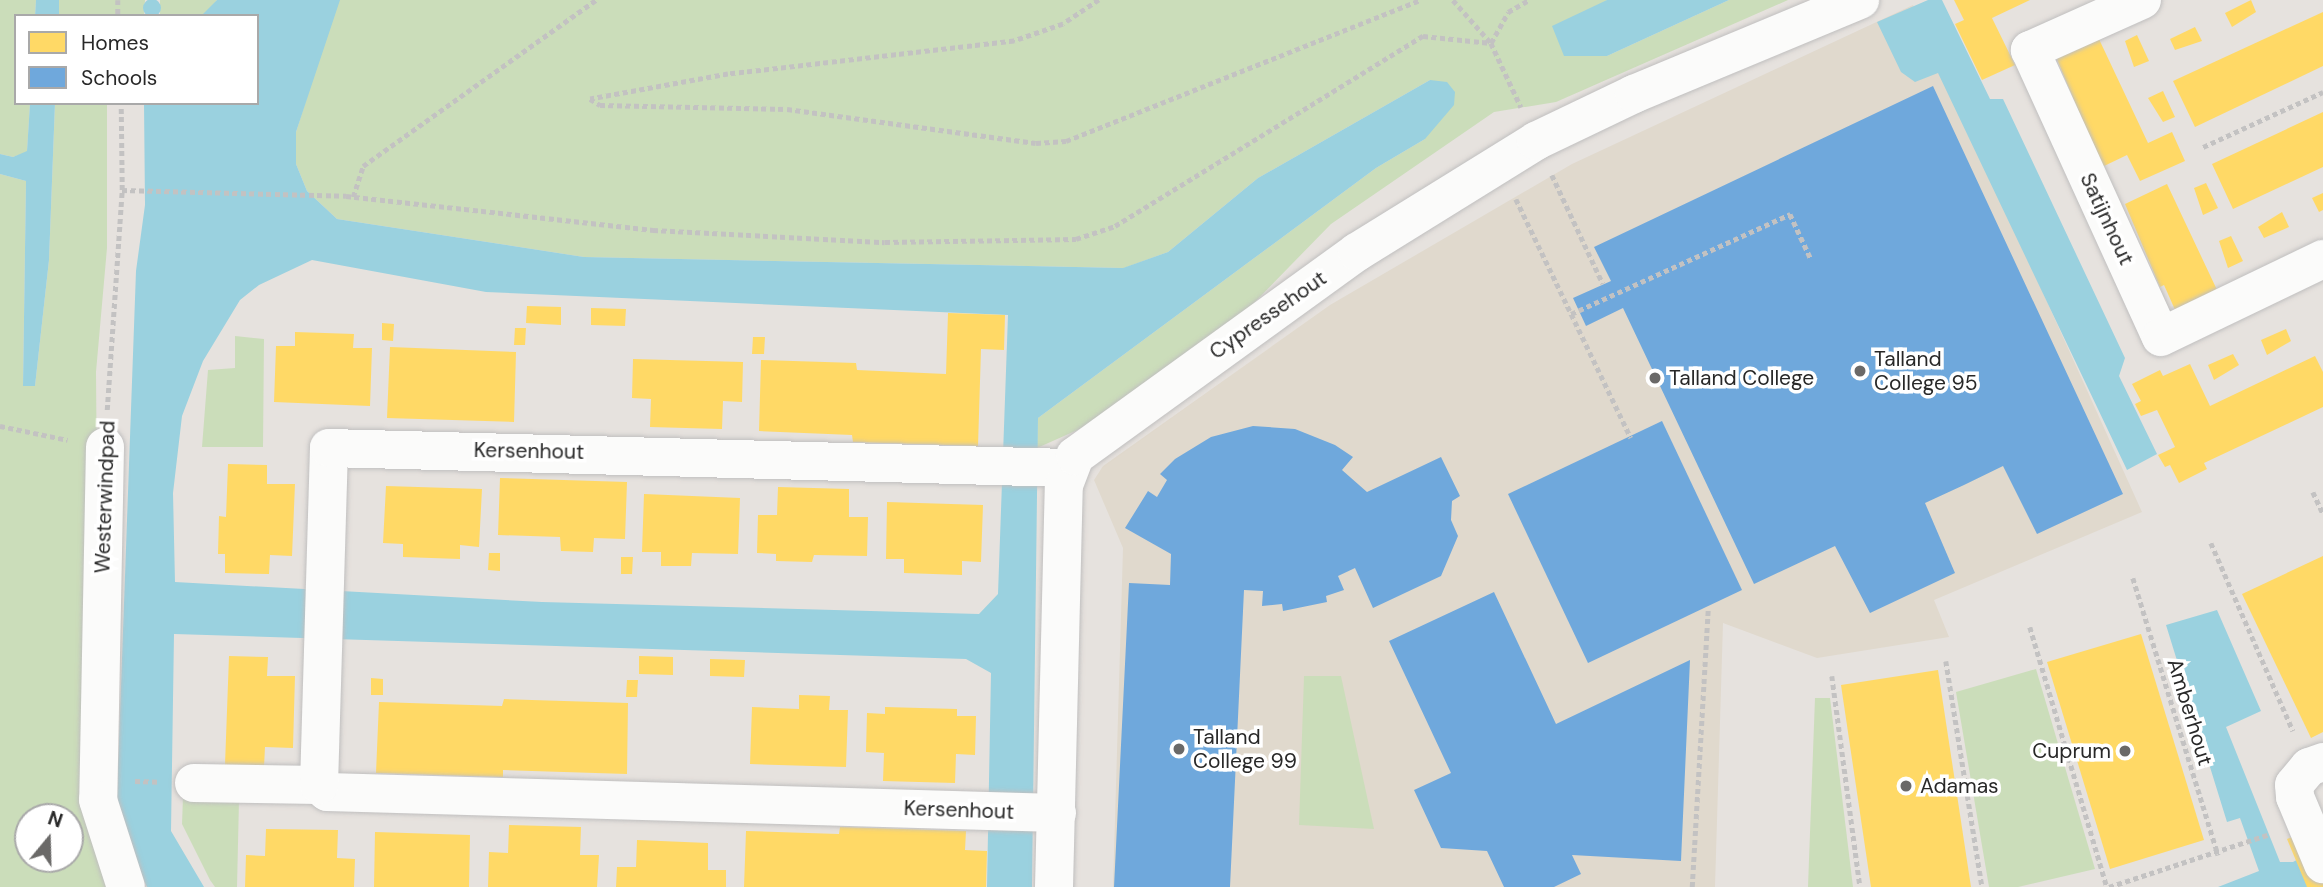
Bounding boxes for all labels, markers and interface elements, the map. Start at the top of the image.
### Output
legend [14,14,259,105]
text: Homes [81,29,149,57]
text: Schools [81,64,157,92]
street label: Satijnhout [2075,169,2139,269]
street label: Cypressehout [1205,265,1331,365]
place label: Talland College 95 [1874,346,1978,396]
marker: Talland College 95 [1852,363,1868,379]
place label: Talland College [1669,365,1814,391]
marker: Talland College [1647,370,1663,386]
street label: Westerwindpad [90,420,120,574]
street label: Kersenhout [473,437,585,465]
street label: Amberhout [2162,656,2218,768]
place label: Talland College 99 [1193,724,1297,774]
place label: Cuprum [2032,738,2111,764]
marker: Talland College 99 [1171,741,1187,757]
marker: Cuprum [2117,743,2133,759]
place label: Adamas [1920,773,1999,799]
marker: Adamas [1898,778,1914,794]
street label: Kersenhout [903,795,1015,825]
north arrow [14,803,84,873]
text: N [45,805,66,834]

